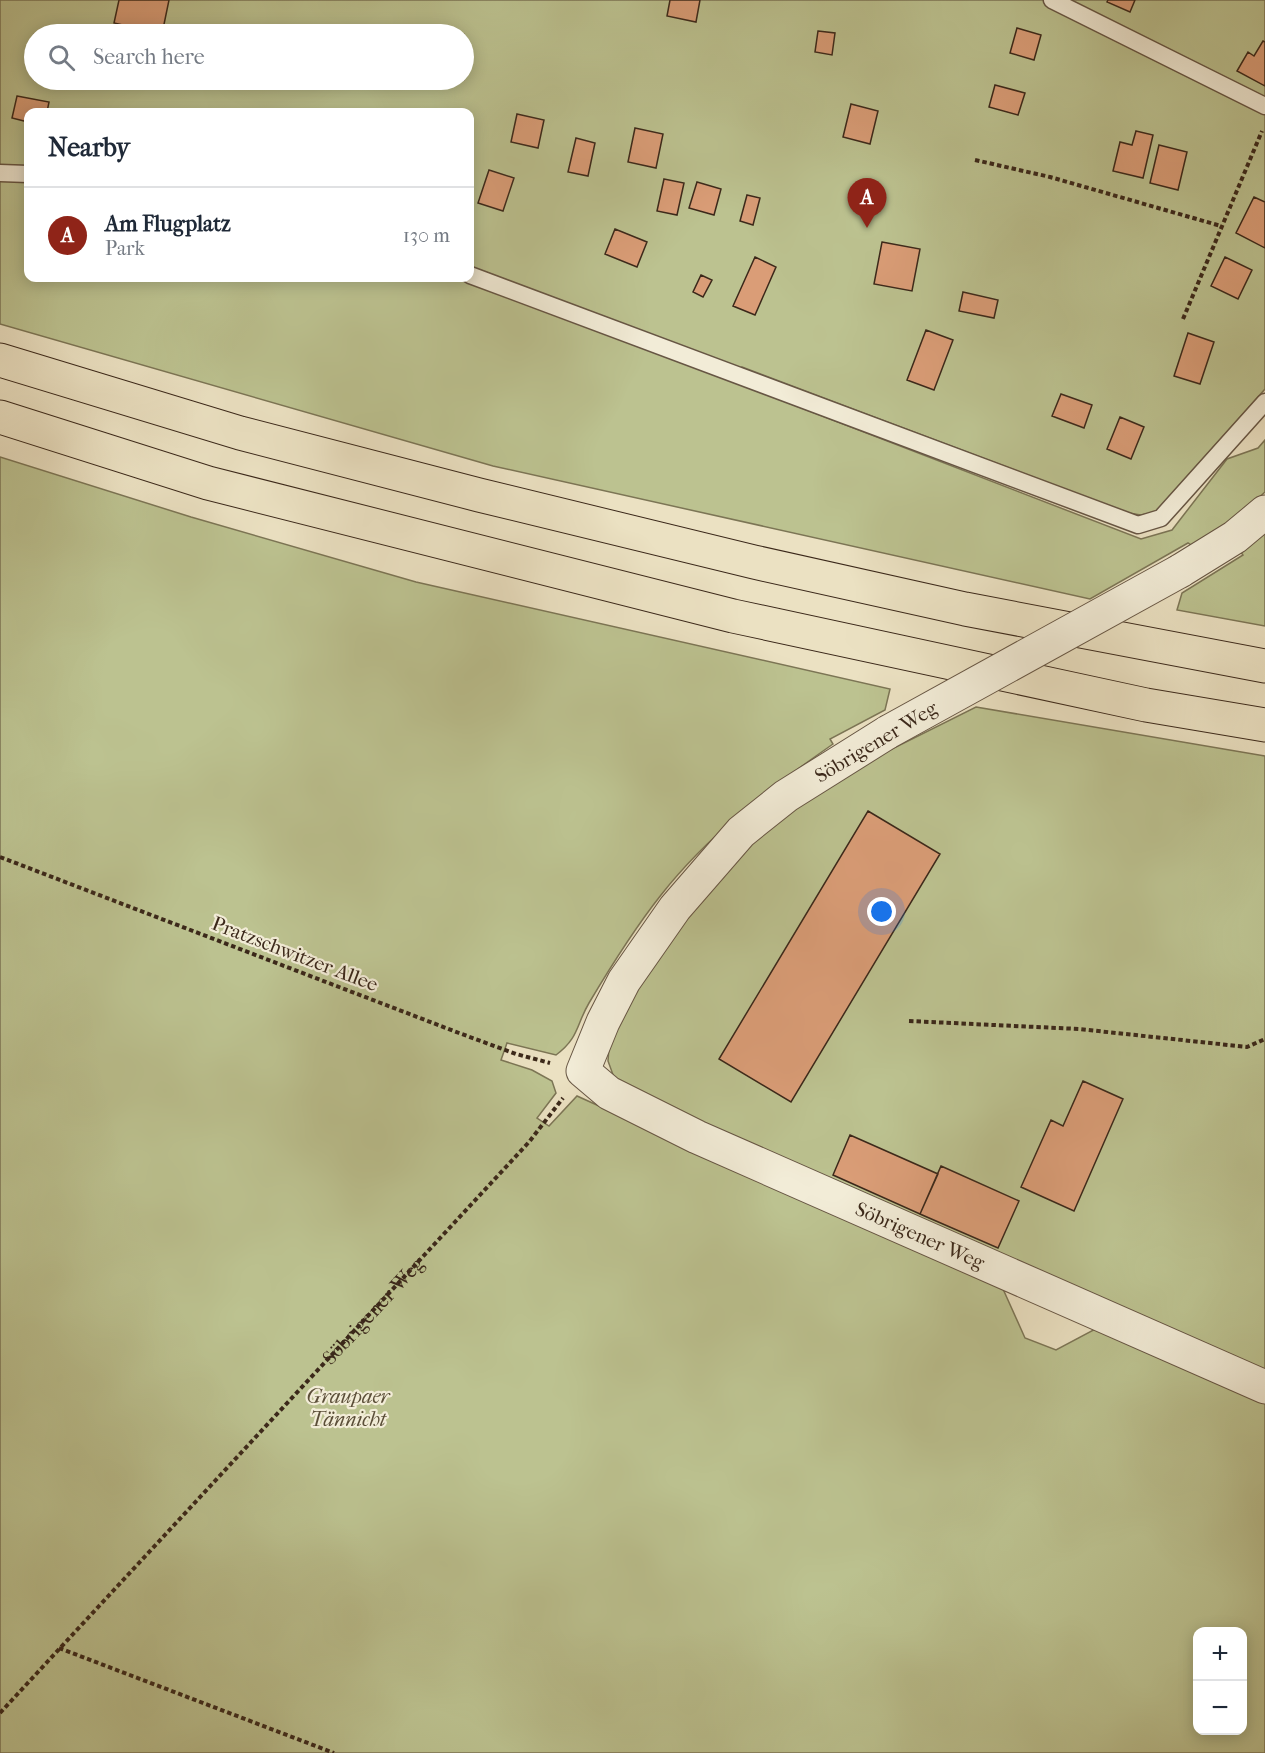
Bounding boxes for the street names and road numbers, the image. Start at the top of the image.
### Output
street label: Söbrigener Weg [811,696,942,788]
street label: Pratzschwitzer Allee [209,912,381,996]
street label: Söbrigener Weg [852,1197,989,1274]
street label: Söbrigener Weg [317,1251,429,1369]

